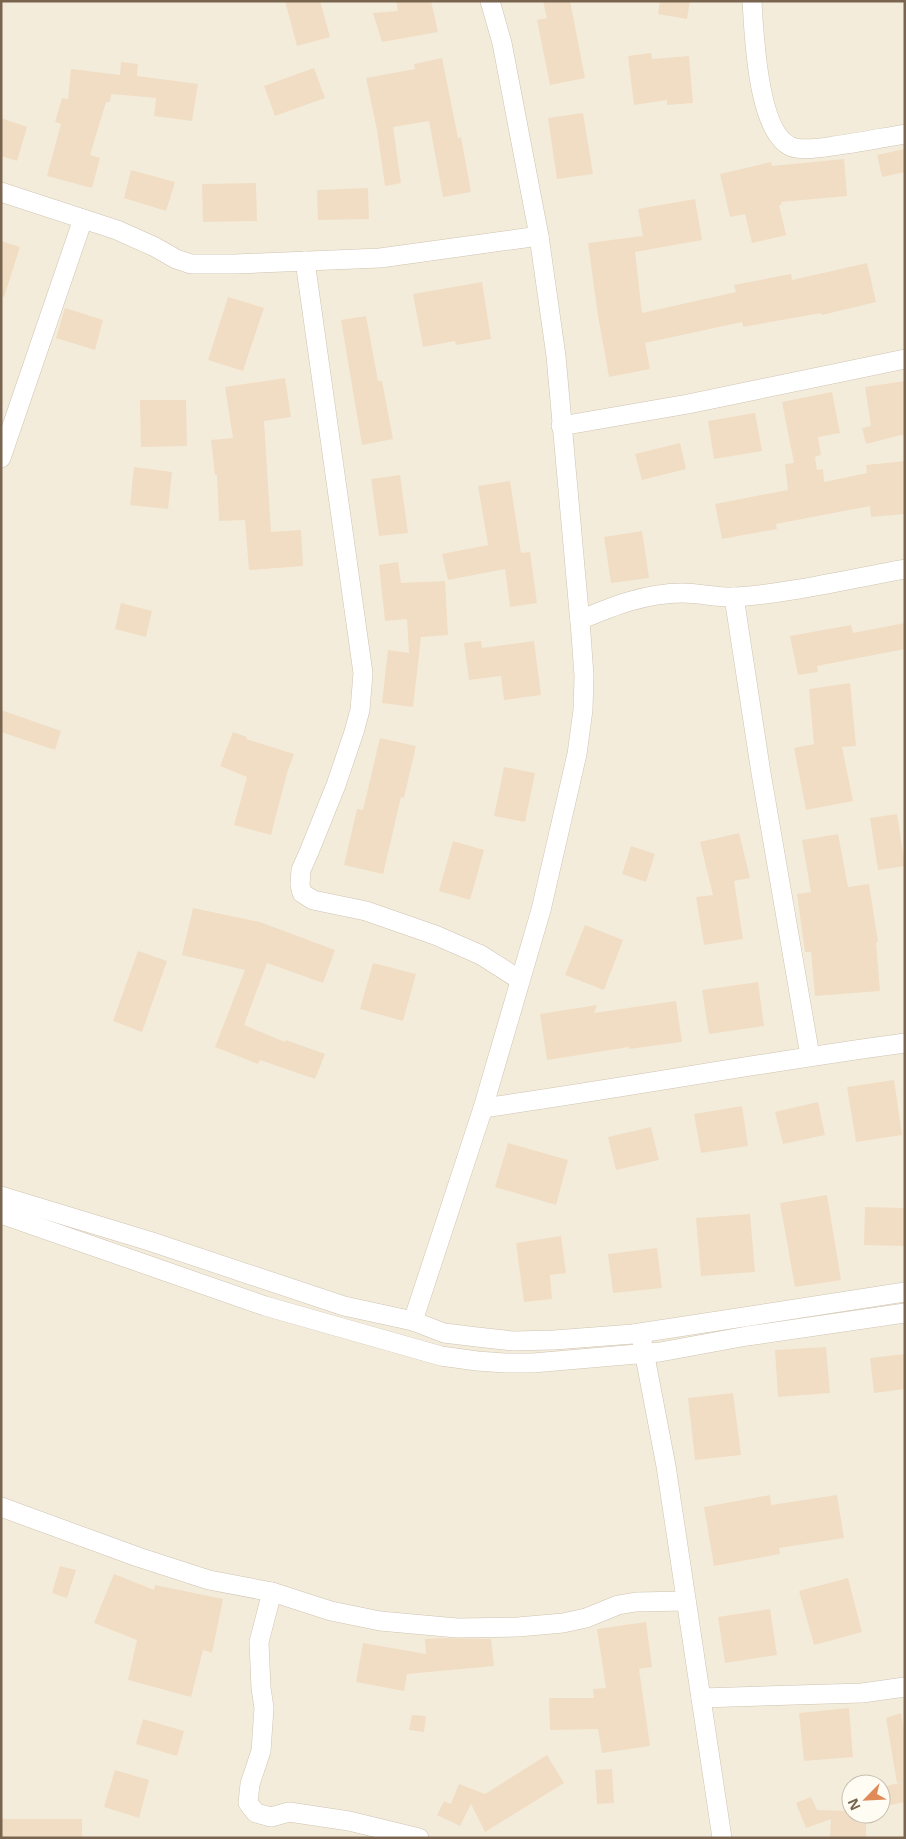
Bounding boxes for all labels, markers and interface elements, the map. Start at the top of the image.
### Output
north arrow [841,1774,891,1824]
text: N [843,1795,865,1814]

